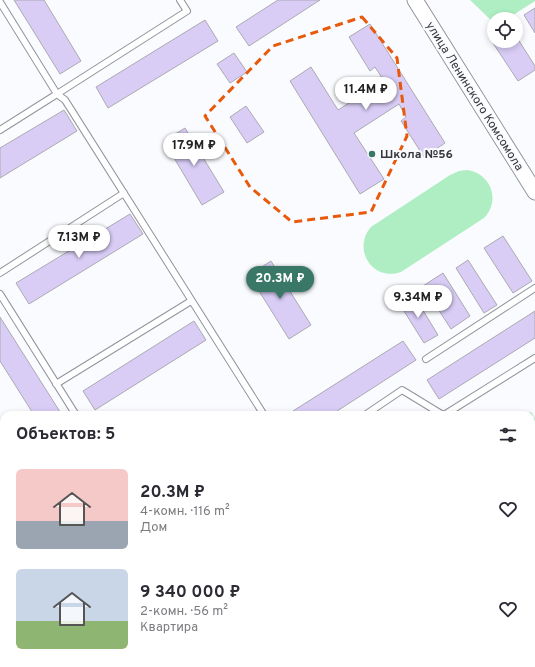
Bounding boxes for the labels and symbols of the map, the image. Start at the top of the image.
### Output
street label: улица Ленинского Комсомола [422,19,527,174]
pin: 11.4M ₽ [329,77,403,111]
pin: 17.9M ₽ [157,133,231,167]
place label: Школа №56 [380,147,453,163]
marker: Школа №56 [367,149,377,159]
pin: 7.13M ₽ [42,225,116,259]
pin: 20.3M ₽ [243,266,317,300]
pin: 9.34M ₽ [381,285,455,319]

